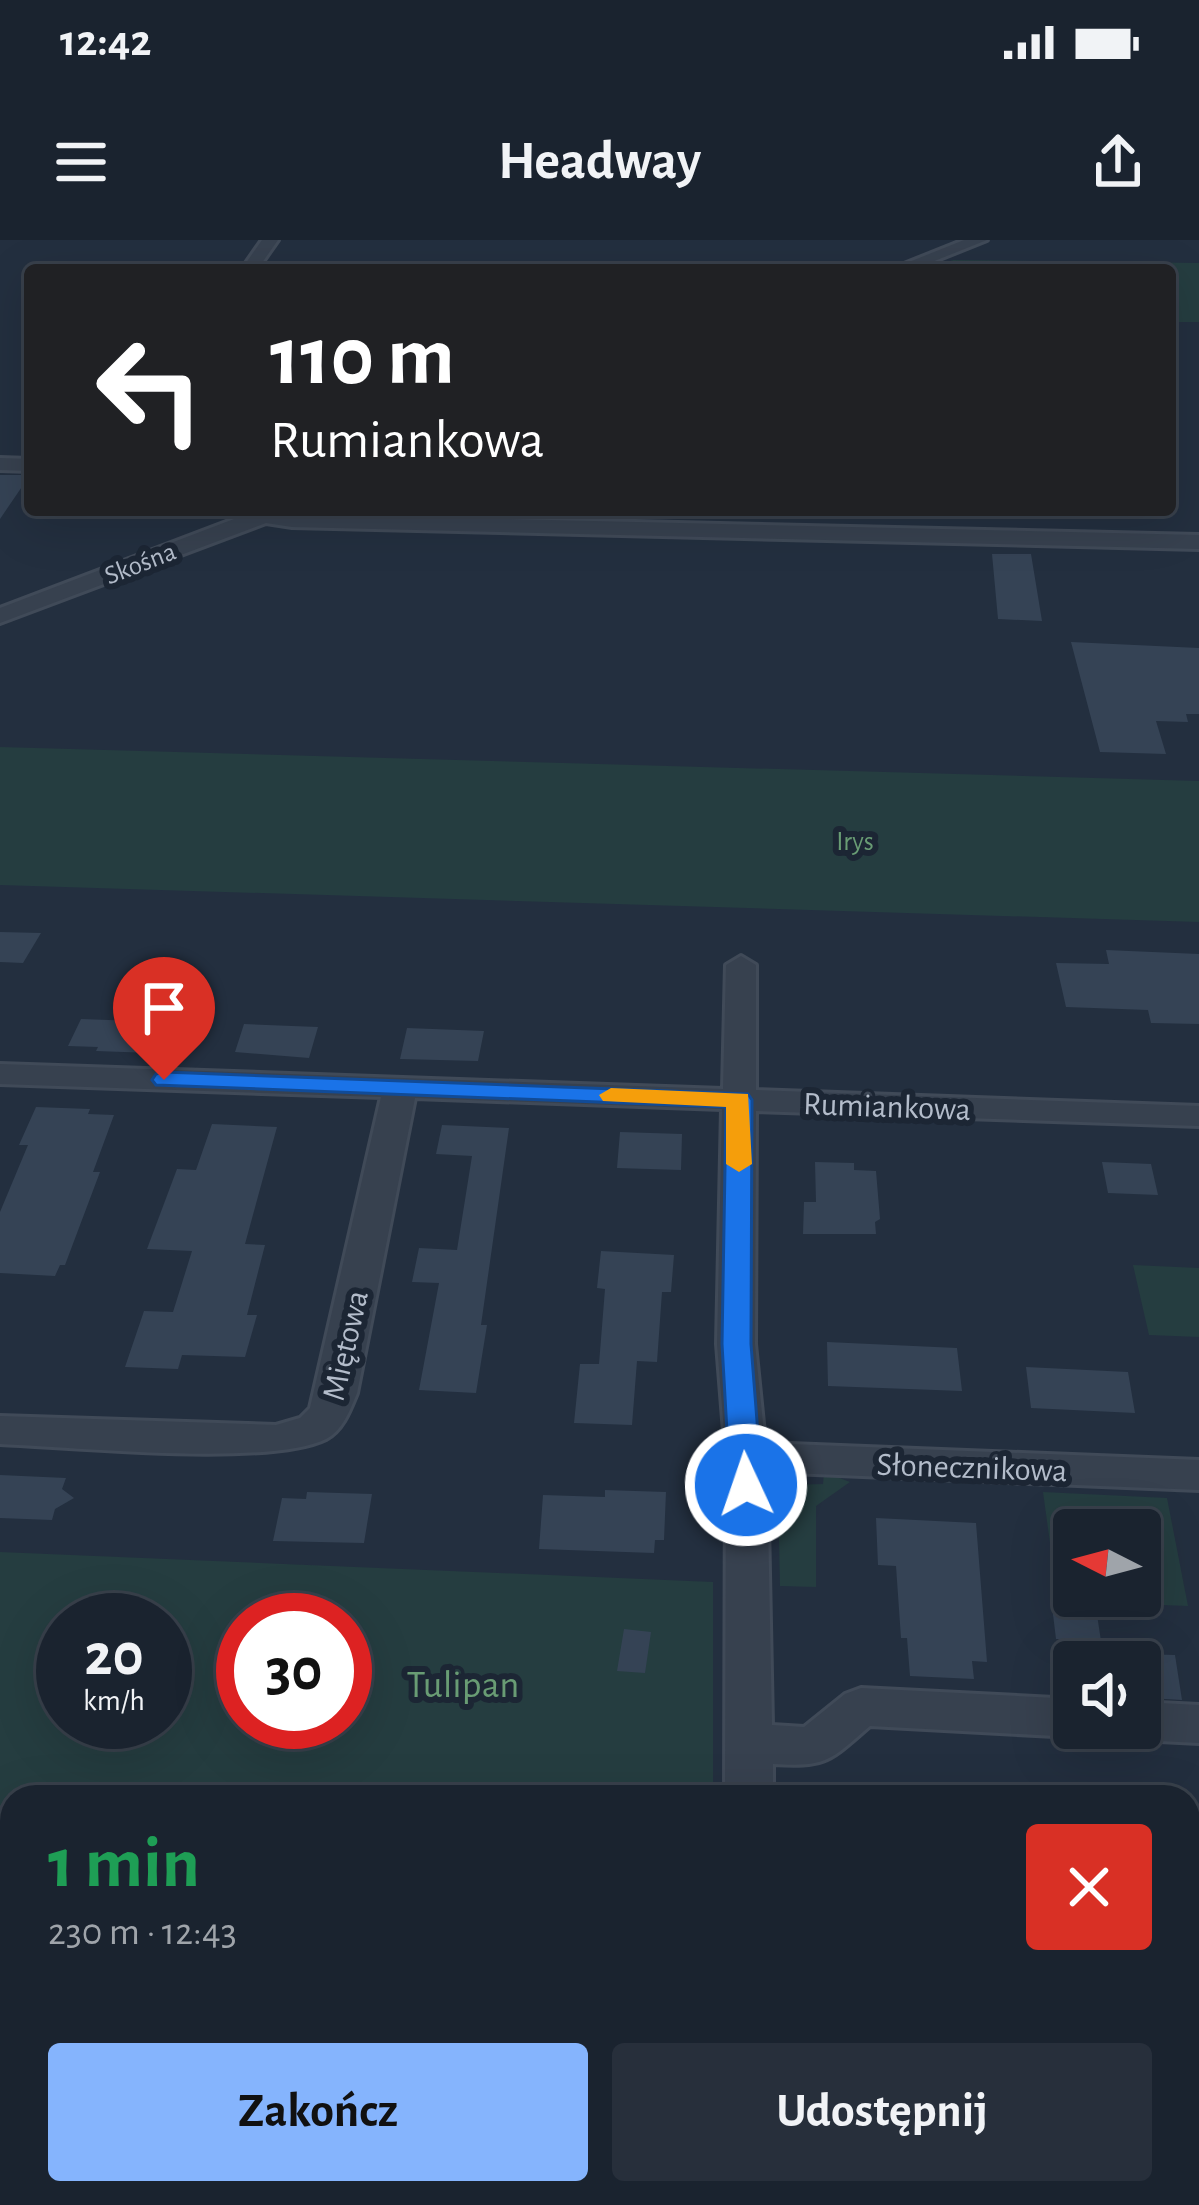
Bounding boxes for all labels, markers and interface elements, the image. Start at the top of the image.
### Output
text: 12:42 [60,19,152,64]
icon: menu [48,129,114,195]
icon: share [1085,129,1151,195]
text: Headway [498,135,701,189]
icon: left [72,312,228,468]
text: 110 m [270,316,455,400]
text: Rumiankowa [270,414,544,468]
street label: Skośna [101,538,180,589]
park label: Irys [836,828,874,856]
pin [113,957,215,1080]
icon: arrive [131,975,197,1041]
street label: Rumiankowa [803,1088,971,1127]
street label: Miętowa [318,1287,375,1404]
position arrow [683,1422,809,1548]
street label: Słonecznikowa [876,1449,1068,1488]
north arrow [1053,1509,1161,1617]
map controls [1053,1509,1161,1749]
speed limit sign: 30 [216,1593,372,1749]
text: 20 [84,1626,144,1686]
button: sound [1053,1641,1161,1749]
park label: Tulipan [407,1666,519,1705]
text: km/h [83,1686,145,1716]
button: close [1026,1824,1152,1950]
text: 1 min [48,1828,200,1900]
text: 230 m · 12:43 [48,1913,237,1952]
button: Zakończ [48,2043,588,2181]
button: Udostępnij [612,2043,1152,2181]

